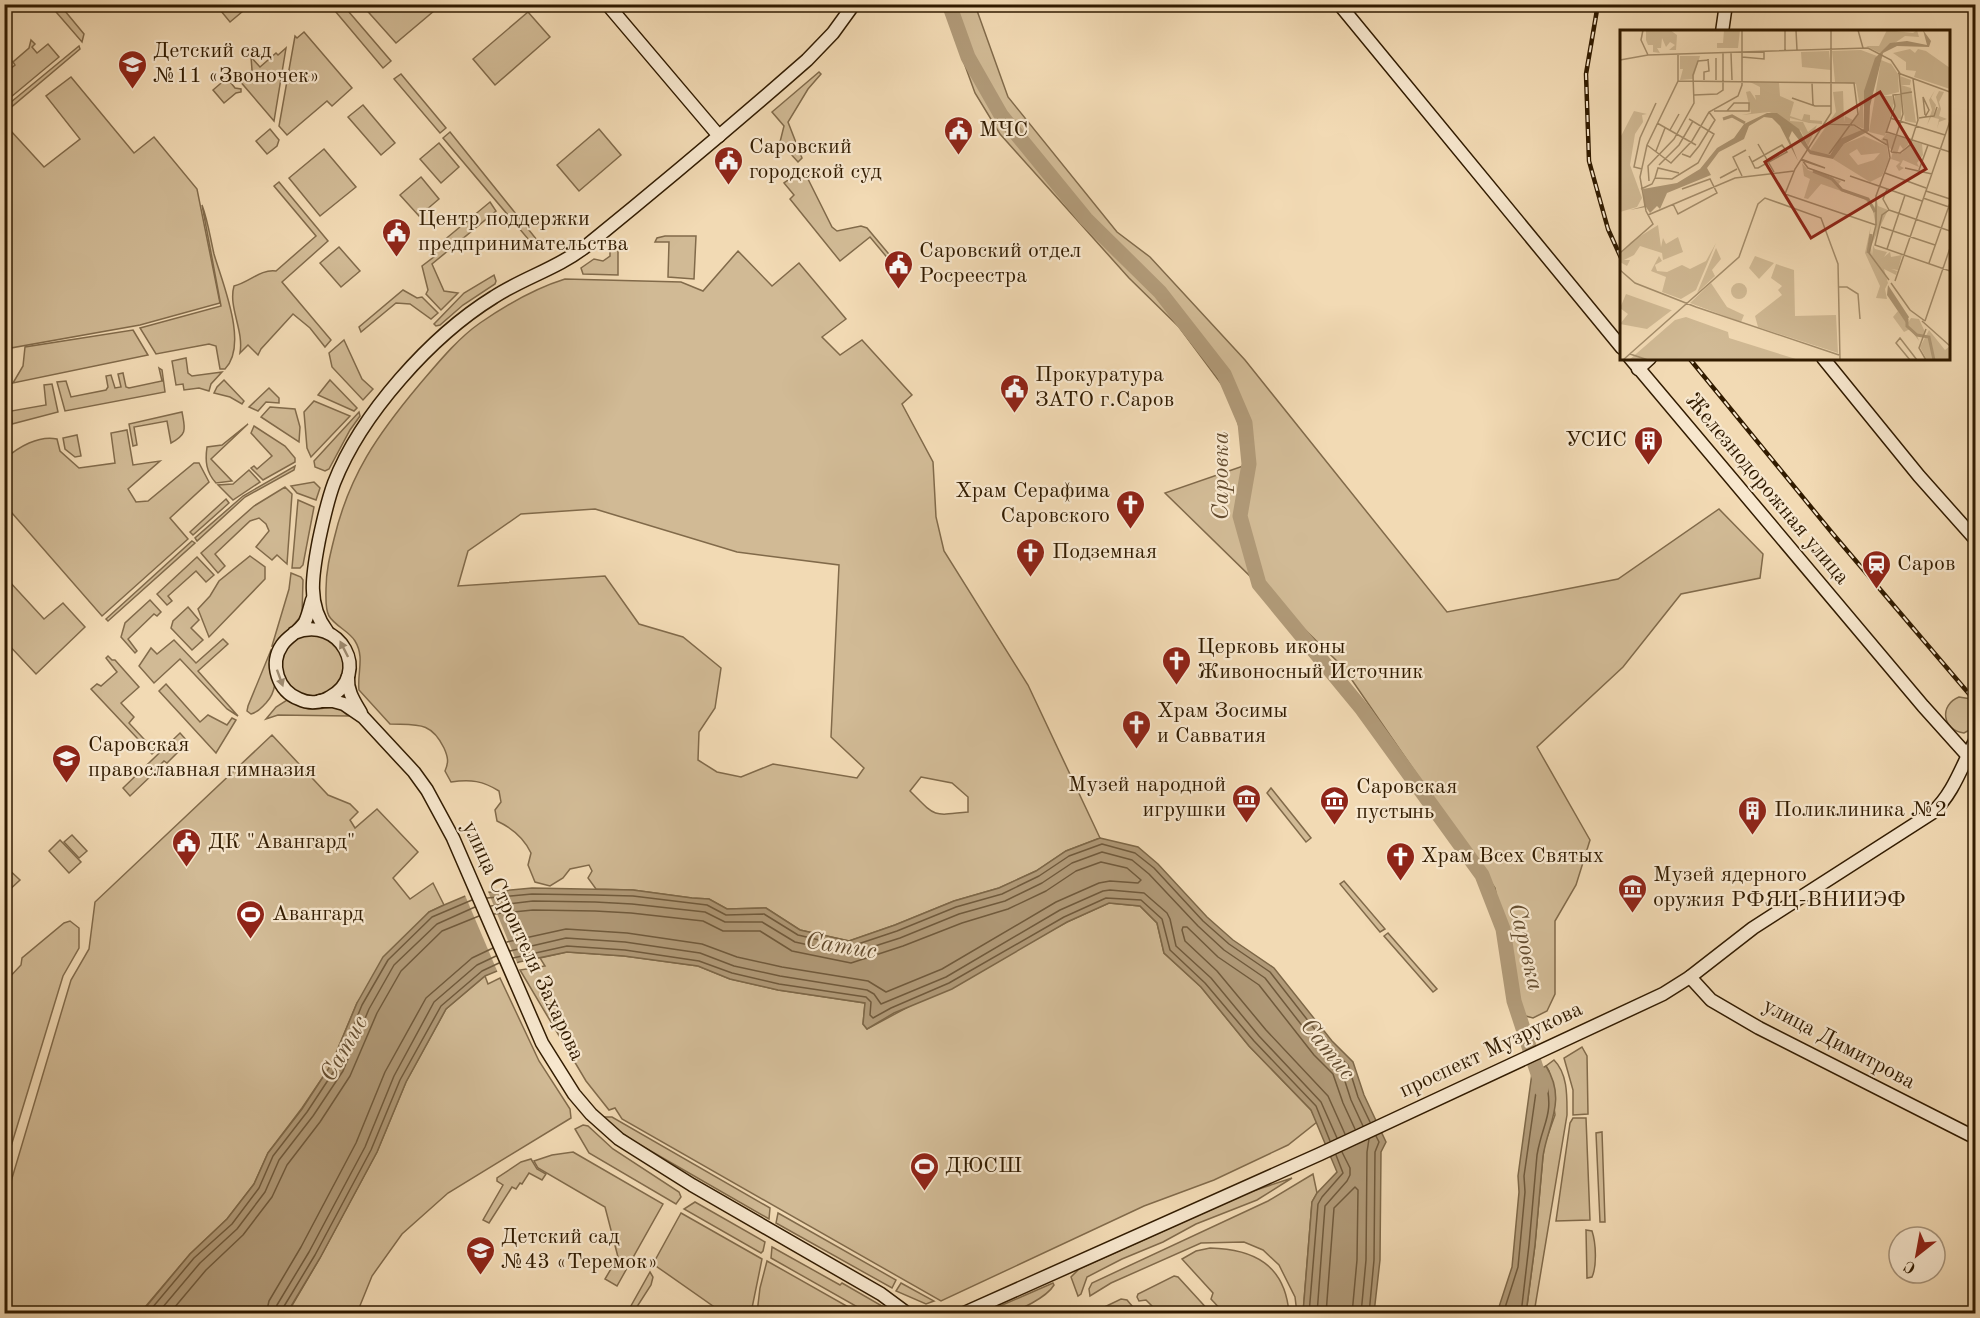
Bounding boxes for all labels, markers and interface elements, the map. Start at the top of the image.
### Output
inset map [1620,30,1950,360]
place label: Детский сад №11 «Звоночек» [153,40,320,87]
school or university icon: Детский сад №11 «Звоночек» [116,48,148,90]
public building icon: МЧС [942,114,974,156]
place label: МЧС [979,119,1028,141]
place label: Саровский городской суд [749,136,882,183]
public building icon: Саровский городской суд [712,144,744,186]
place label: Центр поддержки предпринимательства [418,208,628,255]
public building icon: Центр поддержки предпринимательства [381,216,413,258]
place label: Саровский отдел Росреестра [919,240,1081,287]
public building icon: Саровский отдел Росреестра [882,248,914,290]
place label: Прокуратура ЗАТО г.Саров [1035,364,1174,411]
public building icon: Прокуратура ЗАТО г.Саров [998,372,1030,414]
street label: Железнодорожная улица [1681,389,1853,589]
building icon: УСИС [1632,424,1664,466]
place label: УСИС [1565,429,1627,451]
water label: Саровка [1210,431,1234,521]
place label: Храм Серафима Саровского [955,480,1110,527]
church icon: Храм Серафима Саровского [1115,488,1147,530]
church icon: Подземная [1015,536,1047,578]
place label: Подземная [1052,541,1157,563]
station icon: Саров [1860,548,1892,590]
place label: Саров [1897,553,1955,575]
place label: Церковь иконы Живоносный Источник [1197,636,1423,683]
one-way arrow [339,641,349,658]
church icon: Церковь иконы Живоносный Источник [1160,644,1192,686]
one-way arrow [275,669,285,687]
place label: Храм Зосимы и Савватия [1157,700,1288,747]
church icon: Храм Зосимы и Савватия [1120,708,1152,750]
place label: Саровская православная гимназия [88,734,316,781]
school or university icon: Саровская православная гимназия [51,742,83,784]
place label: Музей народной игрушки [1068,774,1226,821]
place label: Саровская пустынь [1356,776,1457,823]
museum icon: Музей народной игрушки [1231,782,1263,824]
museum icon: Саровская пустынь [1319,784,1351,826]
building icon: Поликлиника №2 [1737,794,1769,836]
place label: Поликлиника №2 [1774,799,1947,821]
street label: улица Строителя Захарова [458,818,588,1064]
public building icon: ДК "Авангард" [171,826,203,868]
place label: ДК "Авангард" [208,831,355,853]
church icon: Храм Всех Святых [1384,840,1416,882]
place label: Храм Всех Святых [1421,845,1604,867]
place label: Музей ядерного оружия РФЯЦ-ВНИИЭФ [1653,864,1906,911]
museum icon: Музей ядерного оружия РФЯЦ-ВНИИЭФ [1616,872,1648,914]
sports icon: Авангард [235,898,267,940]
water label: Саровка [1503,901,1547,993]
place label: Авангард [272,903,364,925]
water label: Сатис [803,930,879,964]
street label: улица Димитрова [1759,995,1919,1093]
street label: проспект Музрукова [1396,998,1586,1102]
water label: Сатис [317,1012,373,1086]
water label: Сатис [1295,1014,1359,1086]
sports icon: ДЮСШ [908,1150,940,1192]
place label: ДЮСШ [945,1155,1022,1177]
north arrow [1887,1225,1947,1285]
place label: Детский сад №43 «Теремок» [501,1226,658,1273]
school or university icon: Детский сад №43 «Теремок» [464,1234,496,1276]
text: С [1902,1257,1919,1276]

